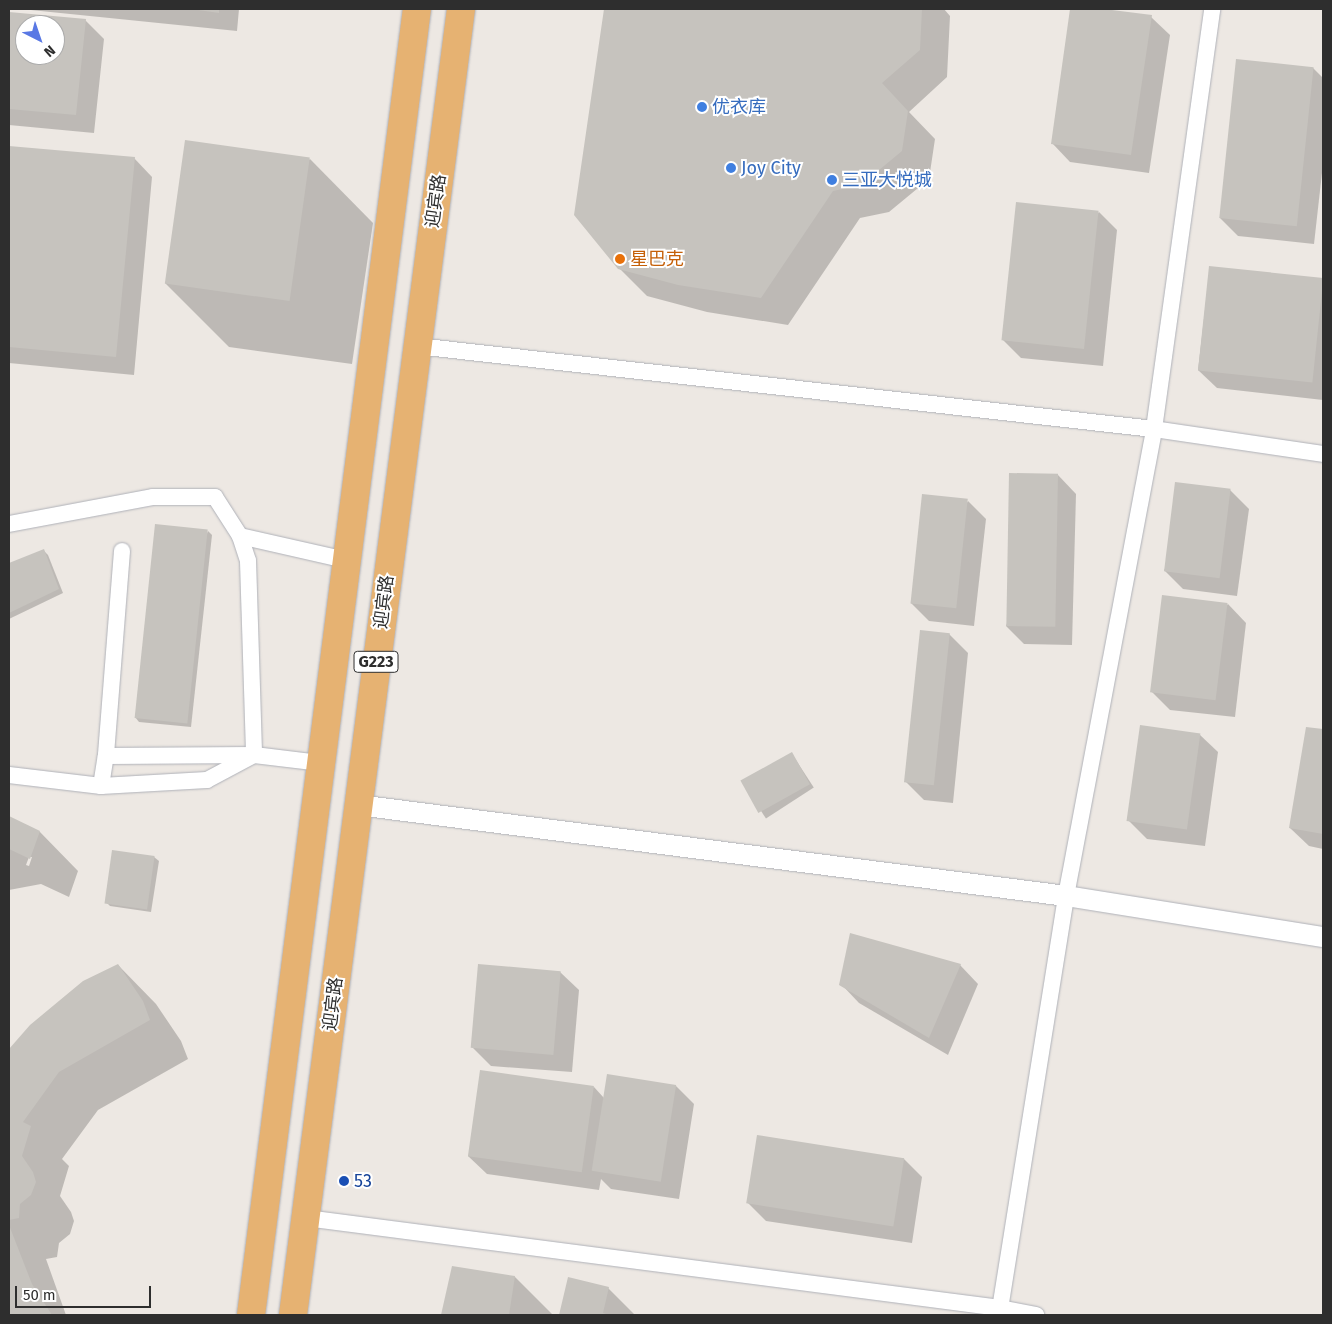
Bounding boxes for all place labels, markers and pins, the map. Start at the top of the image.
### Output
place label: 优衣库 [712,96,766,118]
marker: 优衣库 [696,101,708,113]
place label: Joy City [741,157,801,179]
marker: Joy City [725,162,737,174]
place label: 三亚大悦城 [842,169,932,191]
marker: 三亚大悦城 [826,174,838,186]
place label: 星巴克 [630,248,684,270]
marker: 星巴克 [614,253,626,265]
place label: 53 [354,1170,372,1192]
marker: 53 [338,1175,350,1187]

